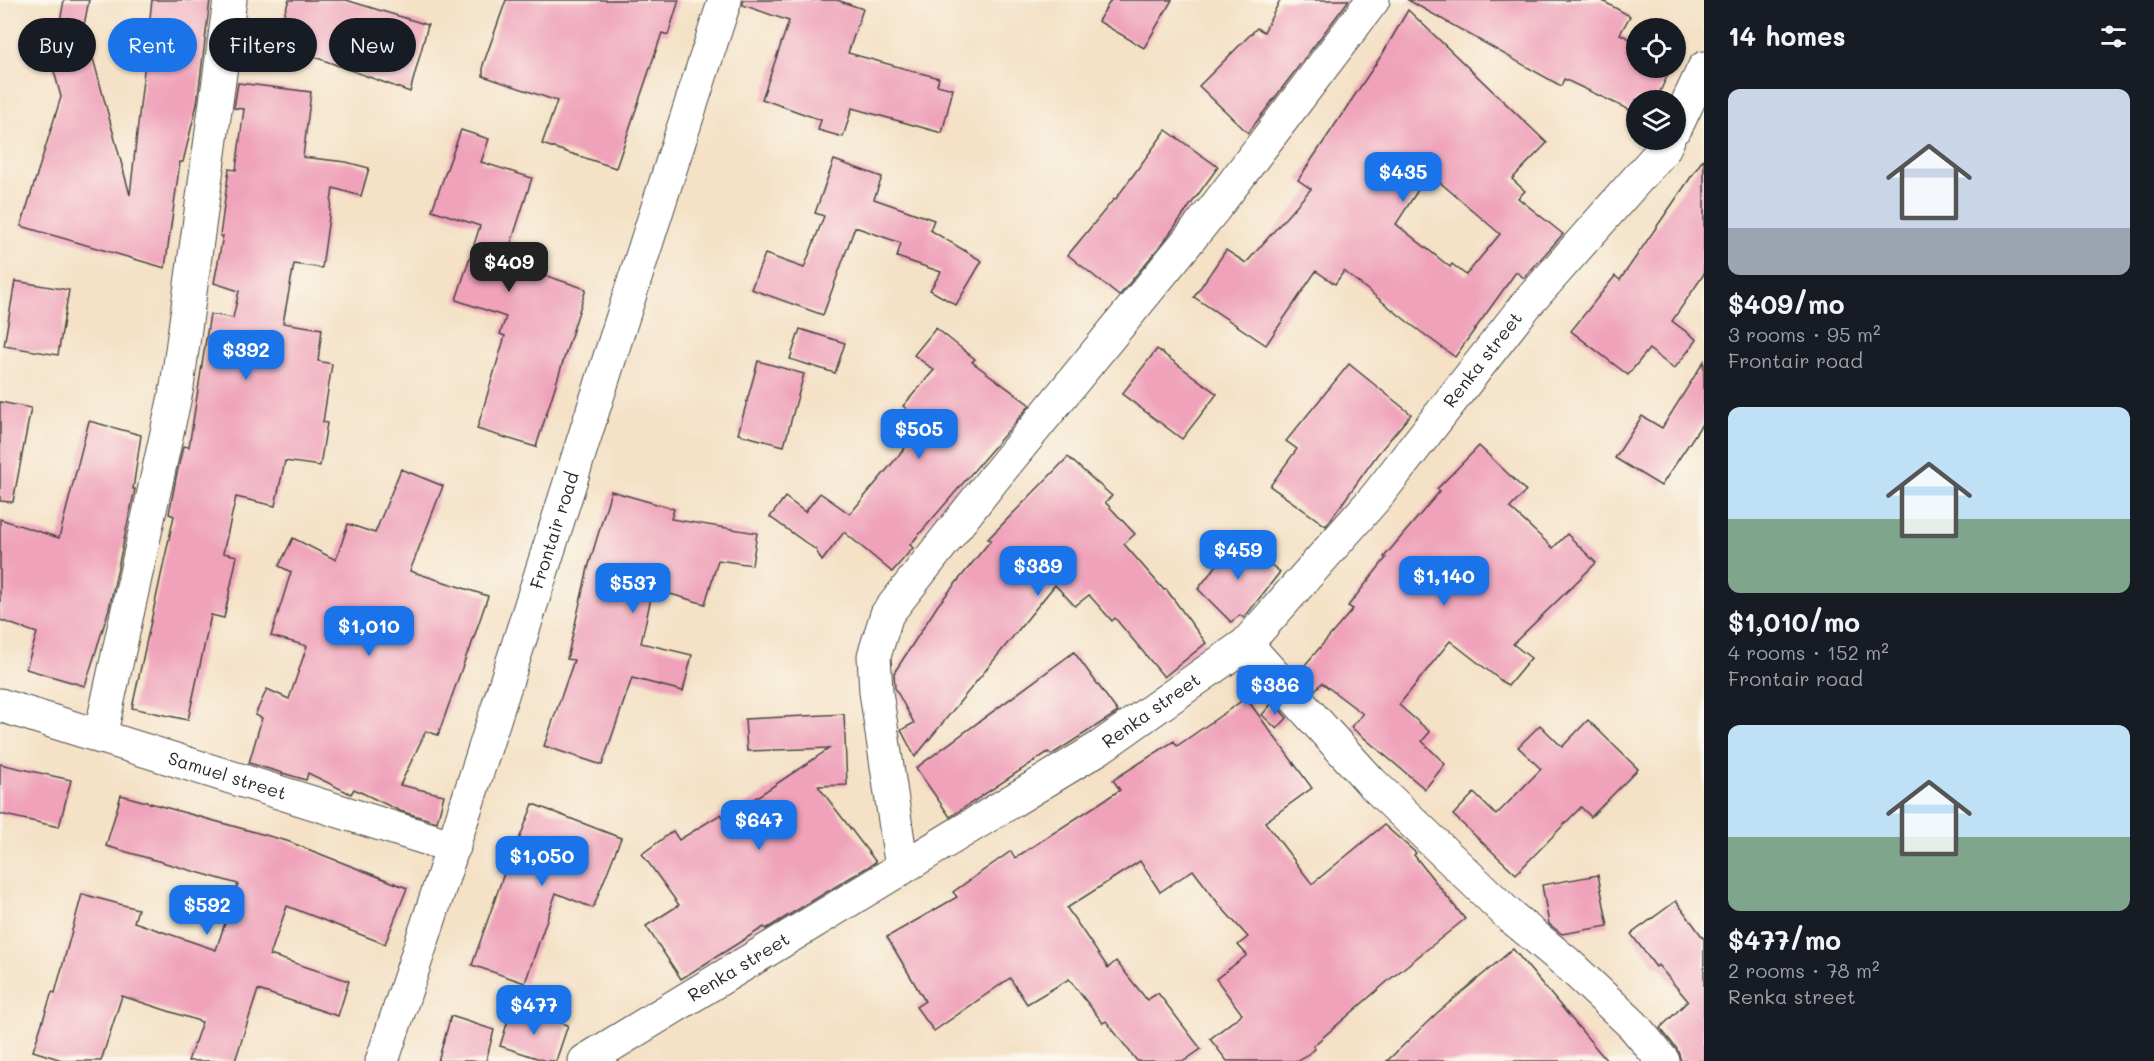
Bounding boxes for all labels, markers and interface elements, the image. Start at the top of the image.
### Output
chip: Buy [18,18,96,72]
chip: Rent [108,18,197,72]
chip: Filters [209,18,317,72]
chip: New [329,18,416,72]
map controls [1626,18,1686,150]
button: locate [1626,18,1686,78]
text: 14 homes [1728,19,1846,53]
icon: filters [2097,20,2130,53]
button: layers [1626,90,1686,150]
icon: home [1875,128,1983,236]
pin: $435 [1367,152,1439,203]
text: $435 [1379,158,1427,184]
pin: $409 [473,242,545,293]
text: $409 [484,248,534,274]
text: $409/mo [1728,287,1845,321]
street label: Renka street [1437,306,1527,412]
text: 3 rooms · 95 m² [1728,321,1880,347]
pin: $392 [210,330,282,381]
text: $392 [222,336,270,362]
text: Frontair road [1728,347,1863,373]
pin: $505 [883,409,955,460]
text: $505 [895,415,943,441]
icon: home [1875,446,1983,554]
street label: Frontair road [524,469,584,592]
pin: $459 [1202,530,1274,581]
text: $459 [1214,536,1262,562]
pin: $389 [1002,546,1074,597]
text: $389 [1014,552,1062,578]
pin: $1,140 [1395,556,1493,607]
text: $1,140 [1413,562,1475,588]
pin: $537 [597,563,669,614]
text: $537 [609,569,657,595]
text: $1,010/mo [1728,605,1860,639]
pin: $1,010 [320,606,418,657]
text: $1,010 [338,612,400,638]
text: 4 rooms · 152 m² [1728,639,1889,665]
pin: $386 [1239,665,1311,716]
text: Frontair road [1728,665,1863,691]
street label: Renka street [1097,667,1205,753]
text: $386 [1251,671,1299,697]
street label: Samuel street [165,745,290,805]
icon: home [1875,764,1983,872]
pin: $647 [723,800,795,851]
text: $647 [735,806,783,832]
pin: $1,050 [493,836,591,887]
text: $1,050 [510,842,574,868]
pin: $592 [171,885,243,936]
text: $592 [183,891,231,917]
text: $477/mo [1728,923,1841,957]
street label: Renka street [683,926,794,1007]
text: 2 rooms · 78 m² [1728,957,1880,983]
text: Renka street [1728,983,1856,1009]
pin: $477 [498,985,570,1036]
text: $477 [510,991,558,1017]

